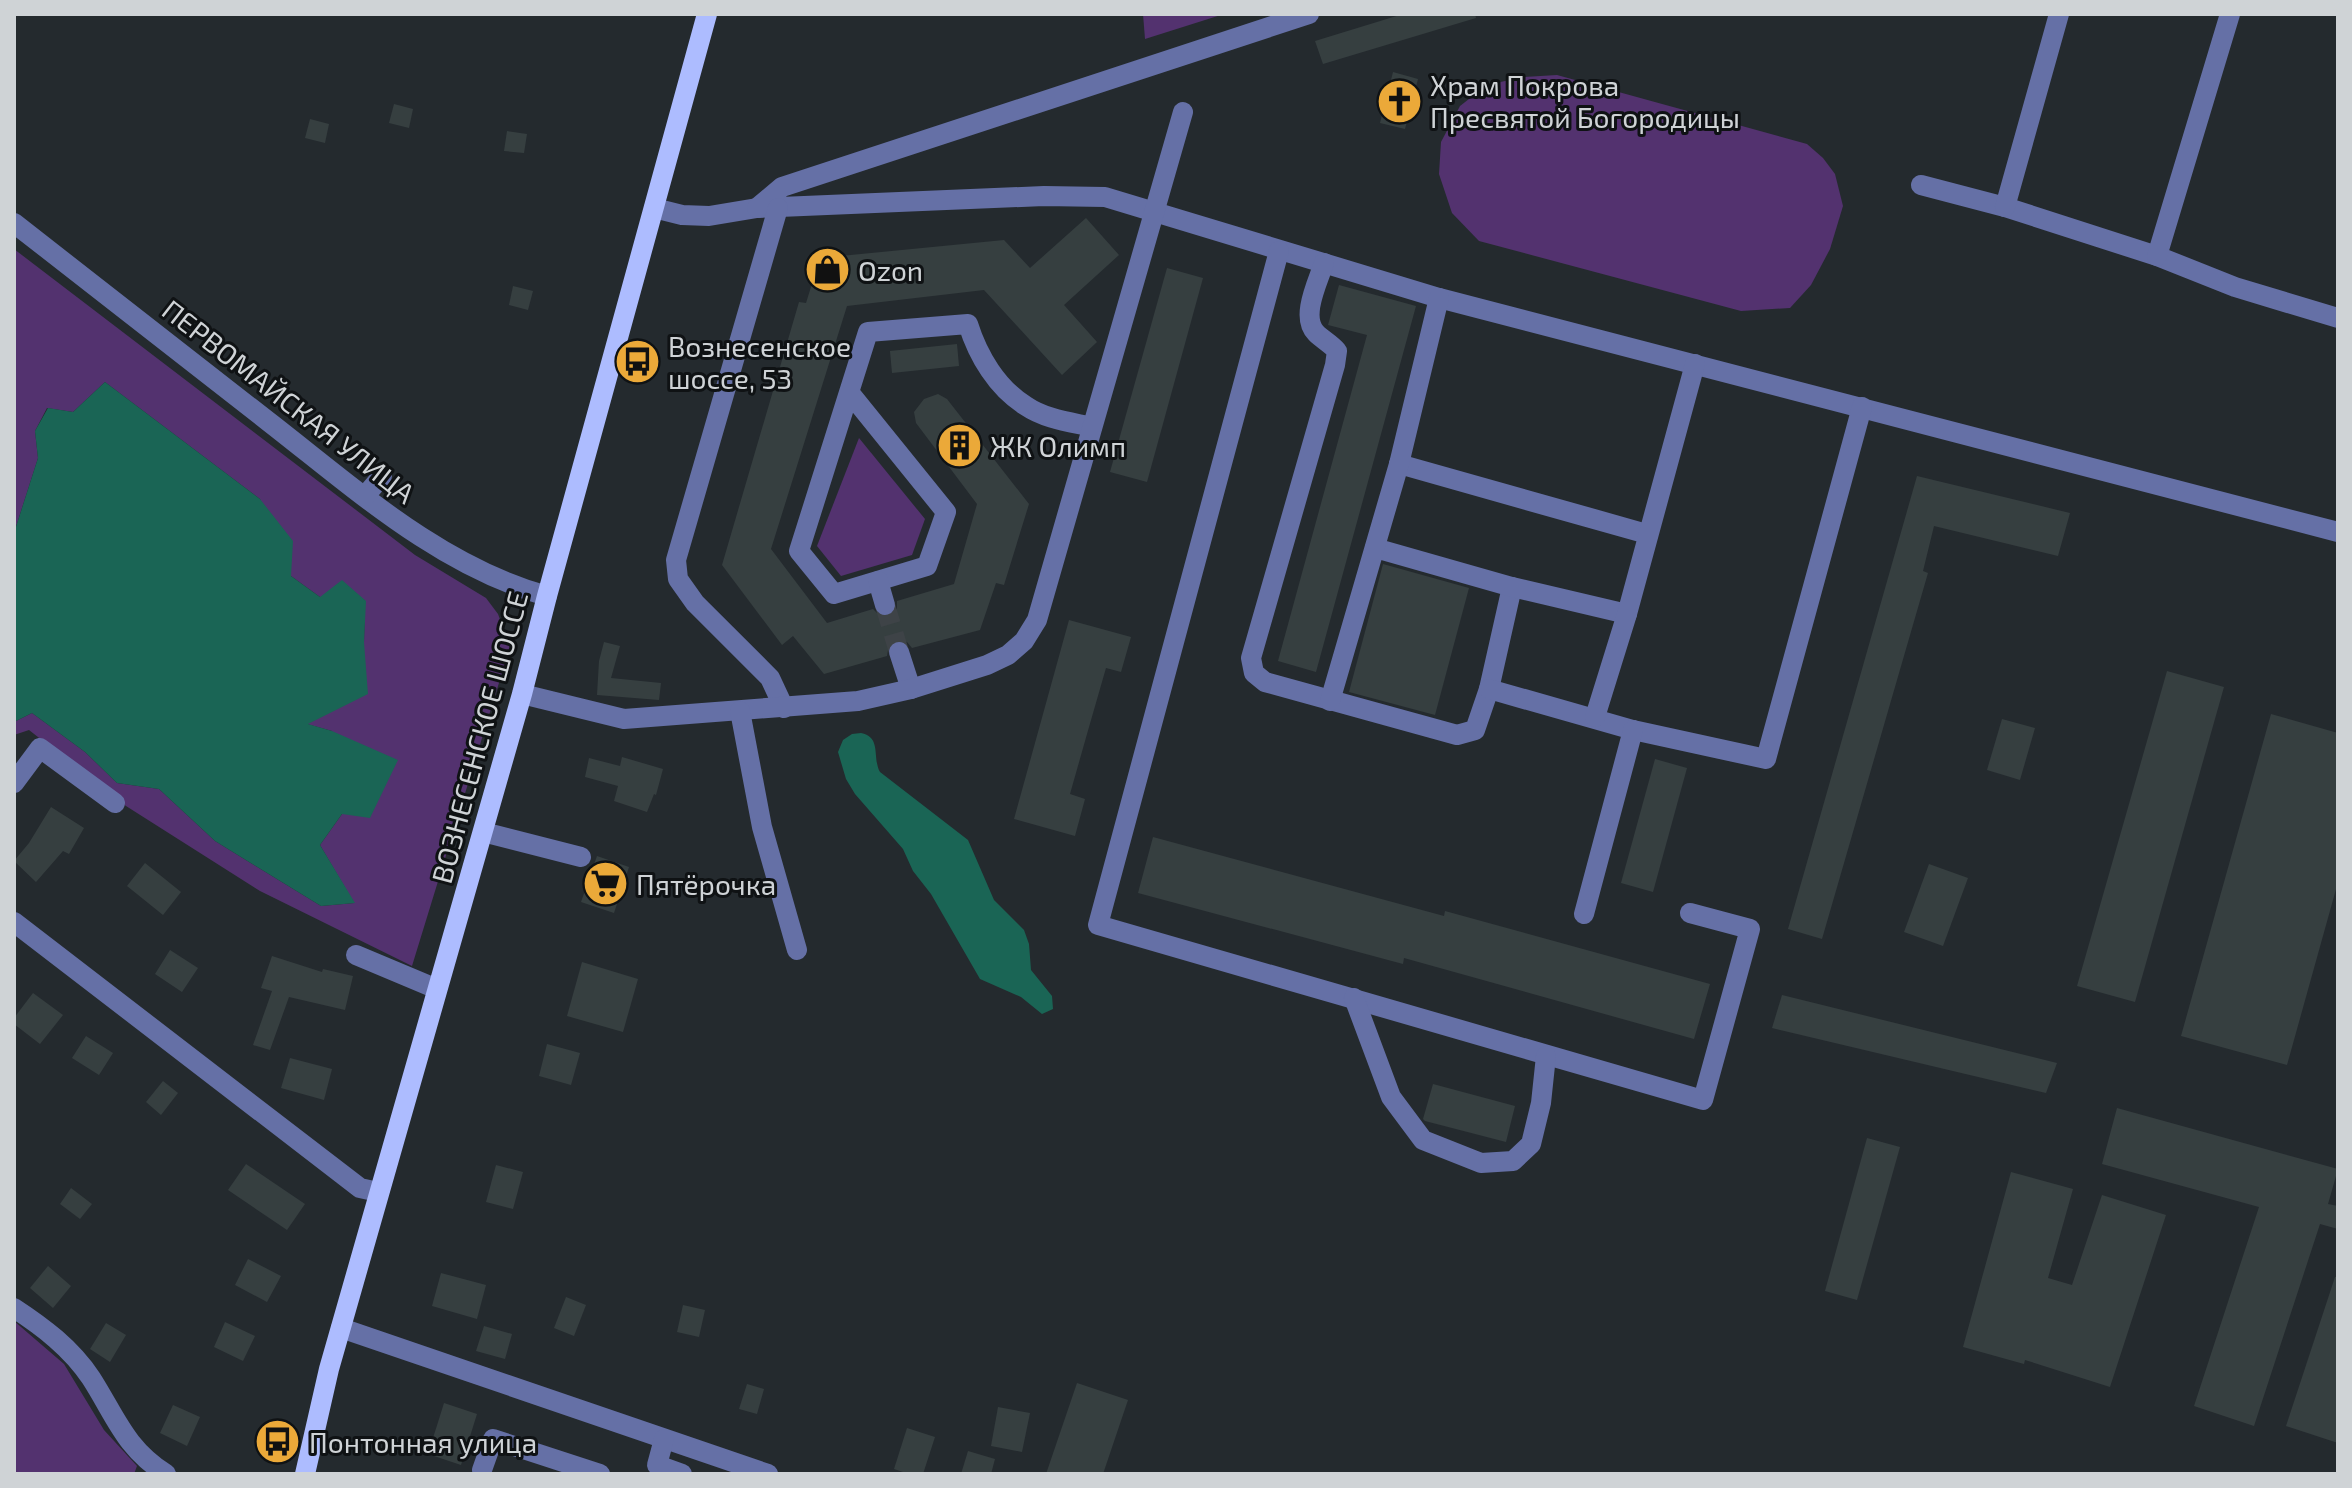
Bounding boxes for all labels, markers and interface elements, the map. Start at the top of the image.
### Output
place label: Храм Покрова Пресвятой Богородицы [1430,68,1740,134]
church icon: Храм Покрова Пресвятой Богородицы [1375,77,1423,125]
shop icon: Ozon [803,246,851,294]
place label: Ozon [858,253,923,287]
street label: ПЕРВОМАЙСКАЯ УЛИЦА [156,292,422,510]
place label: Вознесенское шоссе, 53 [668,329,851,395]
bus stop icon: Вознесенское шоссе, 53 [613,338,661,386]
building icon: ЖК Олимп [935,422,983,470]
place label: ЖК Олимп [990,429,1126,463]
street label: ВОЗНЕСЕНСКОЕ ШОССЕ [424,587,534,887]
supermarket icon: Пятёрочка [581,860,629,908]
place label: Пятёрочка [636,867,776,901]
bus stop icon: Понтонная улица [254,1418,302,1466]
place label: Понтонная улица [309,1425,537,1459]

